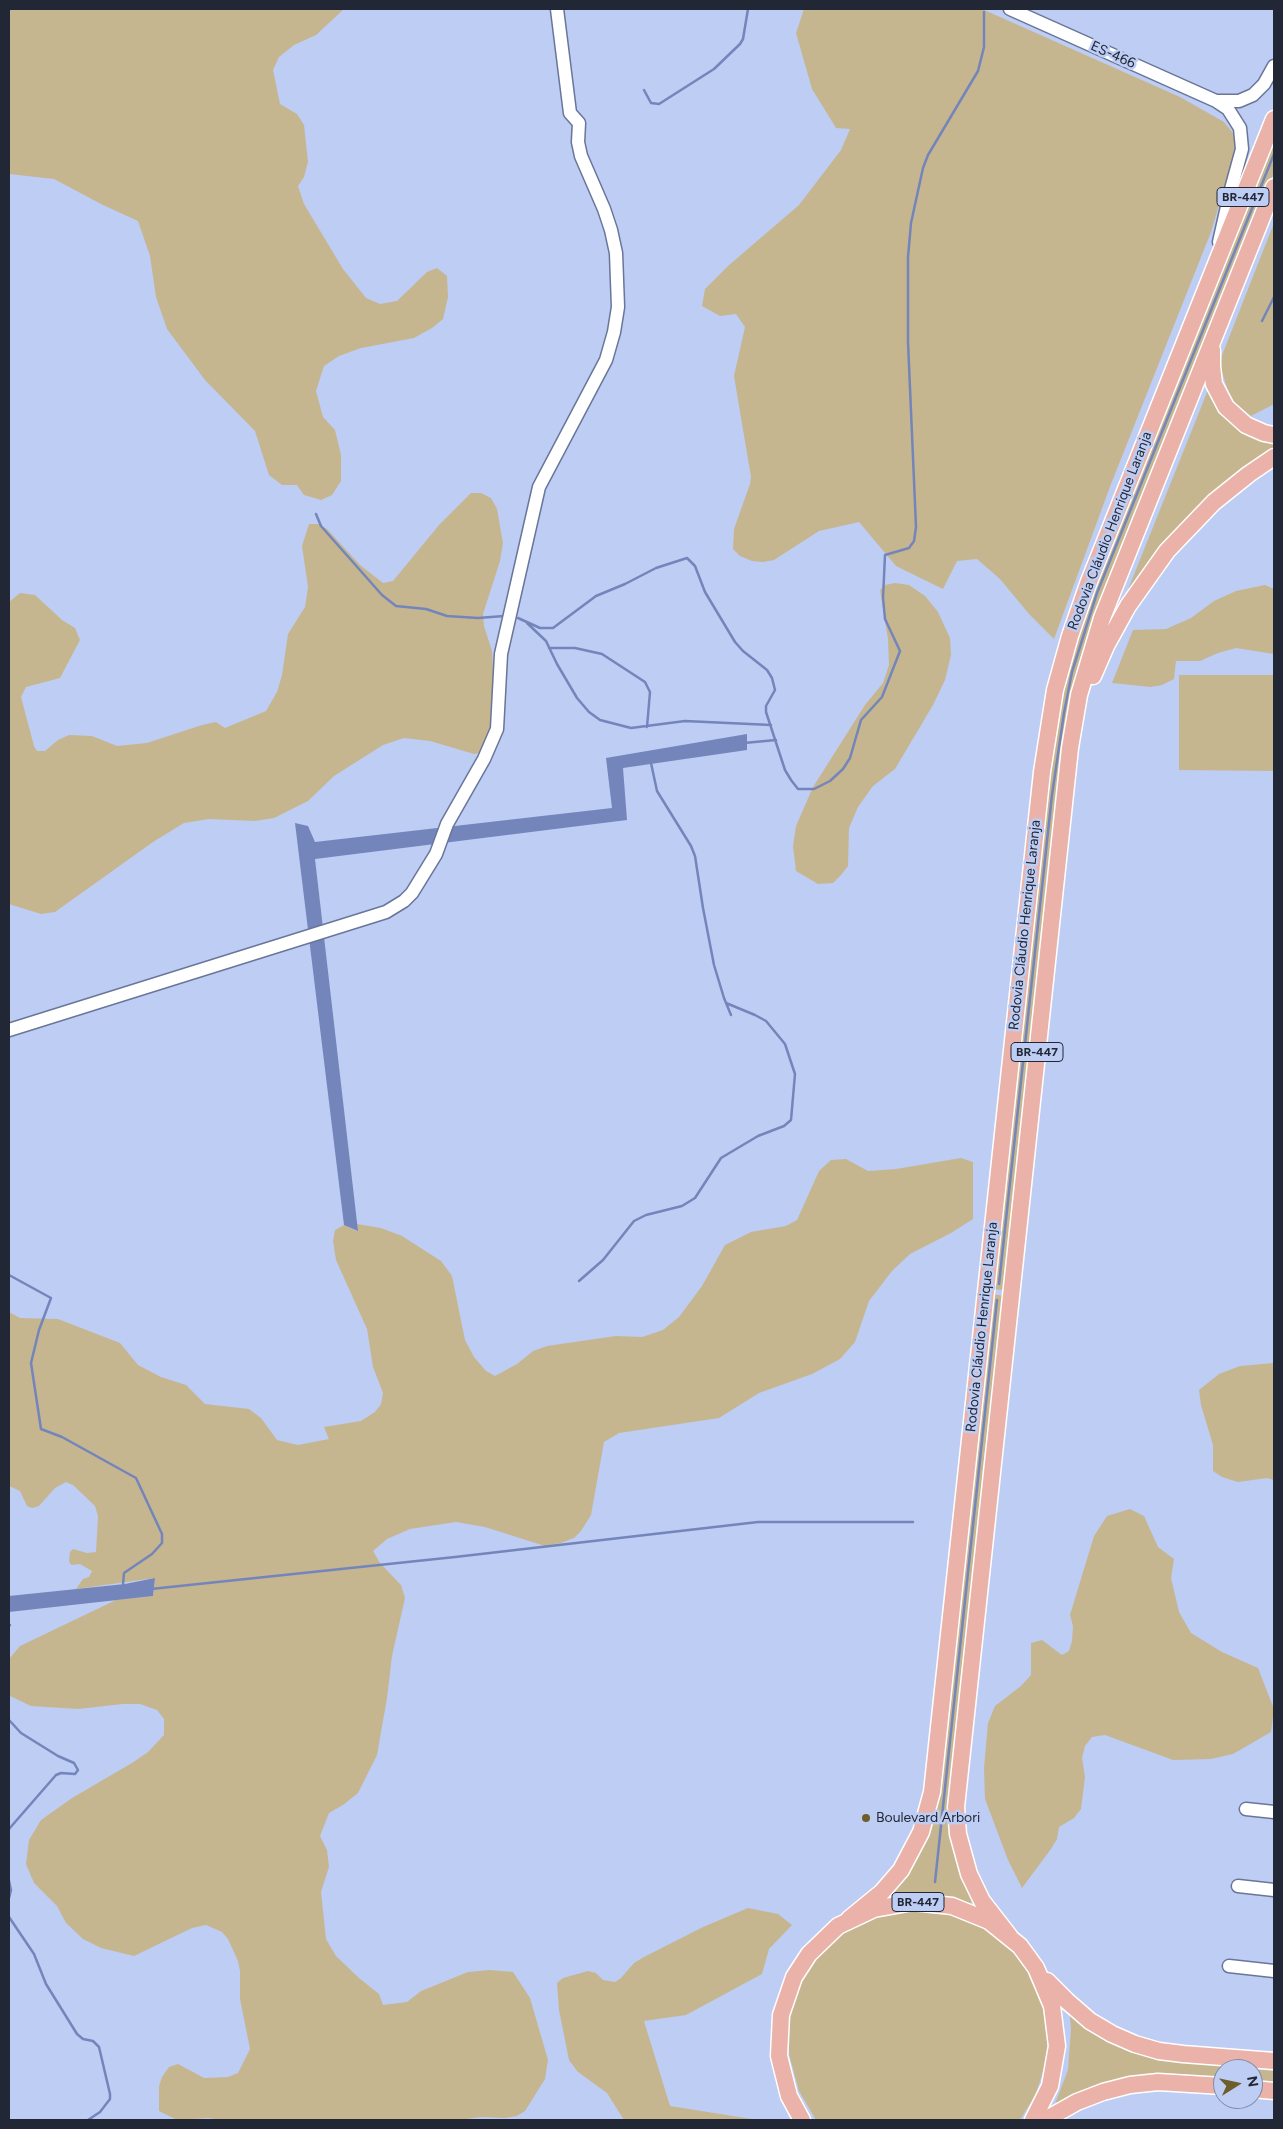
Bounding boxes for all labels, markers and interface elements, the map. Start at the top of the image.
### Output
street label: ES-466 [1088,38,1138,72]
road number: BR-447 [1217,188,1269,206]
street label: Rodovia Cláudio Henrique Laranja [1064,429,1156,633]
street label: Rodovia Cláudio Henrique Laranja [1006,819,1044,1031]
road number: BR-447 [1011,1042,1063,1062]
street label: Rodovia Cláudio Henrique Laranja [963,1221,1001,1433]
place label: Boulevard Arbori [876,1810,980,1826]
marker: Boulevard Arbori [860,1812,872,1824]
road number: BR-447 [892,1892,944,1911]
north arrow [1213,2059,1263,2109]
text: N [1243,2075,1262,2088]

